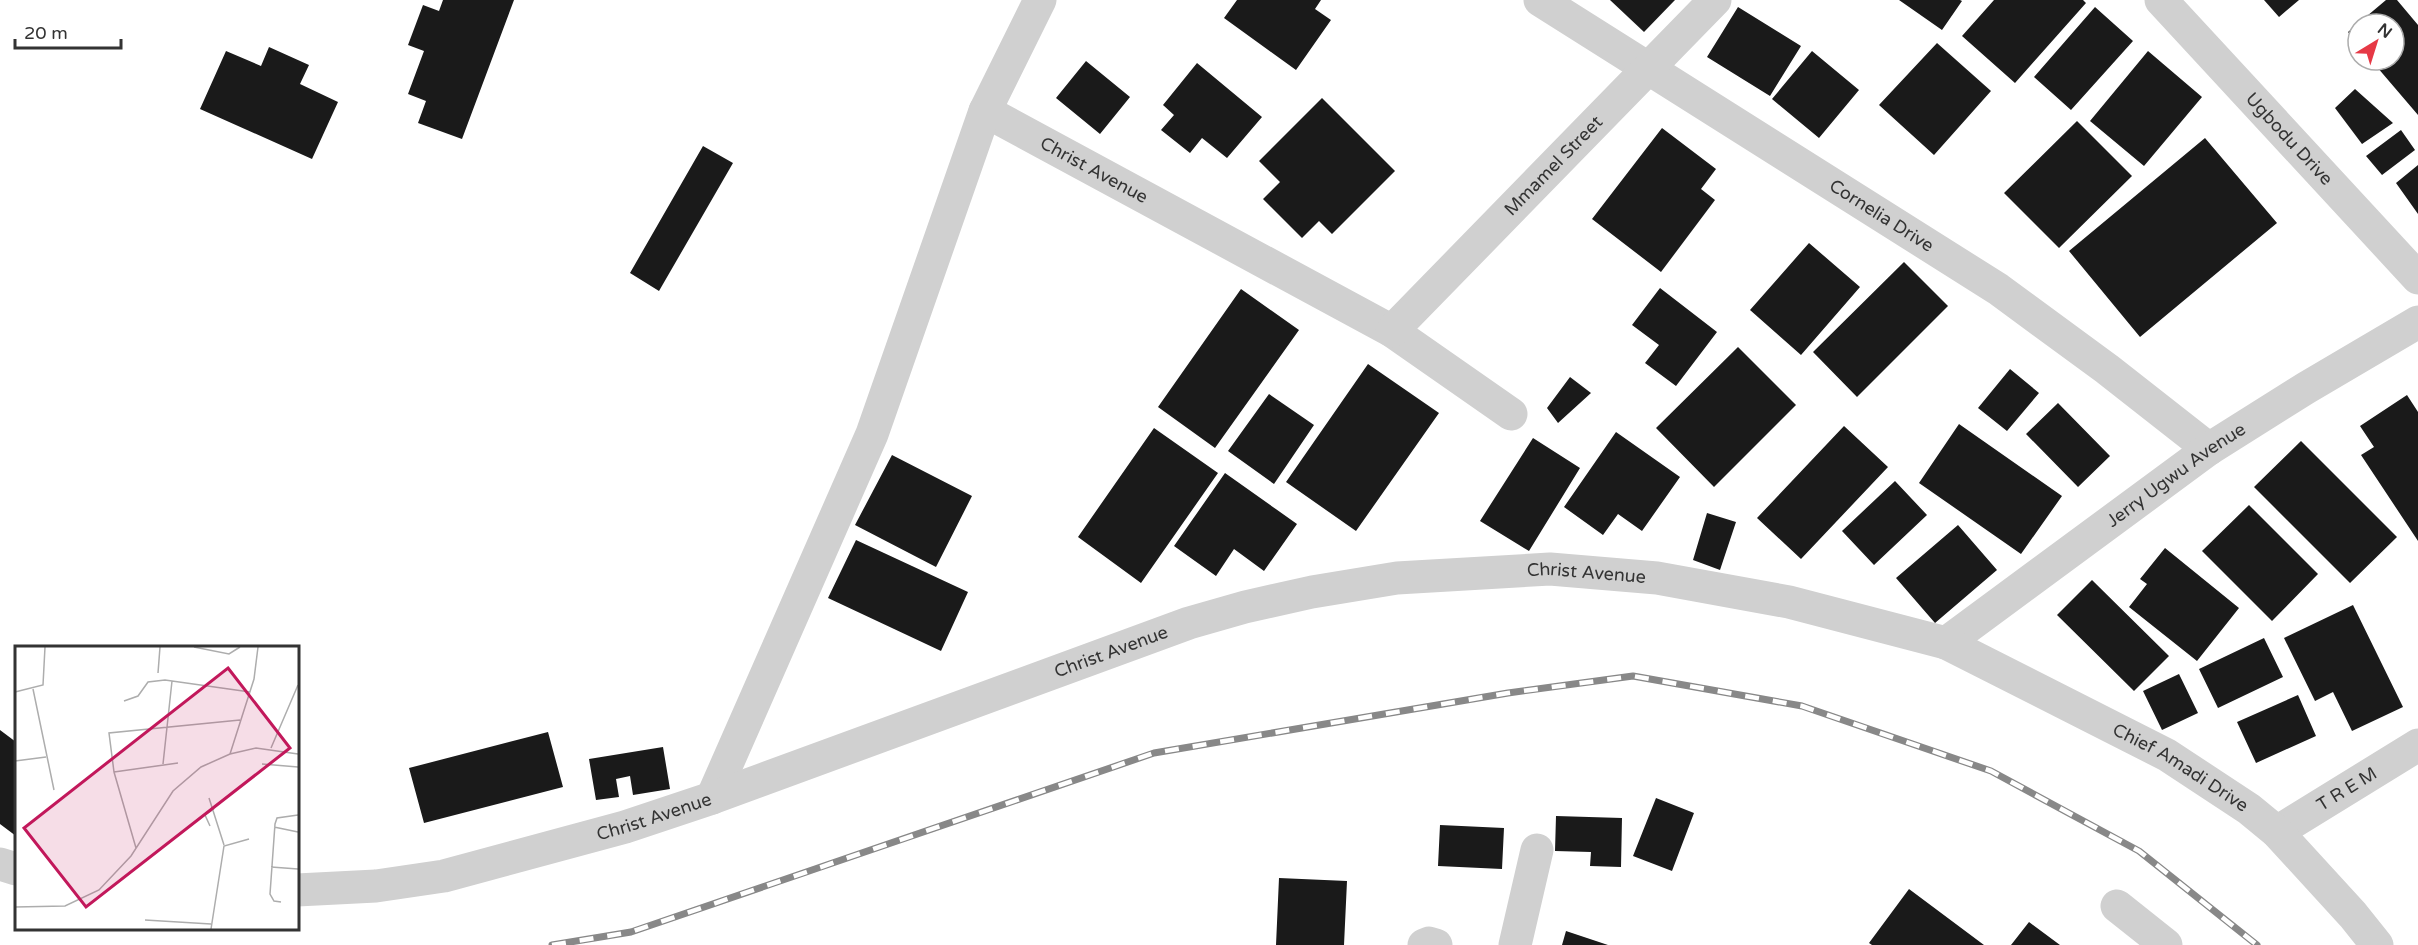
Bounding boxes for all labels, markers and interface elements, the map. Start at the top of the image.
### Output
scale bar [15,12,122,50]
north arrow [2346,12,2406,72]
text: N [2373,19,2396,43]
text: 20 m [24,22,68,44]
street label: Ugbodu Drive [2241,88,2338,190]
street label: Mmamel Street [1500,111,1607,220]
street label: Christ Avenue [1036,132,1152,208]
street label: Cornelia Drive [1825,174,1938,257]
street label: Jerry Ugwu Avenue [2102,418,2250,532]
street label: Christ Avenue [1526,558,1647,588]
street label: Christ Avenue [1051,621,1171,683]
inset map [15,646,298,930]
street label: Chief Amadi Drive [2109,718,2253,817]
street label: T R E M [2313,762,2381,816]
street label: Christ Avenue [594,788,714,845]

